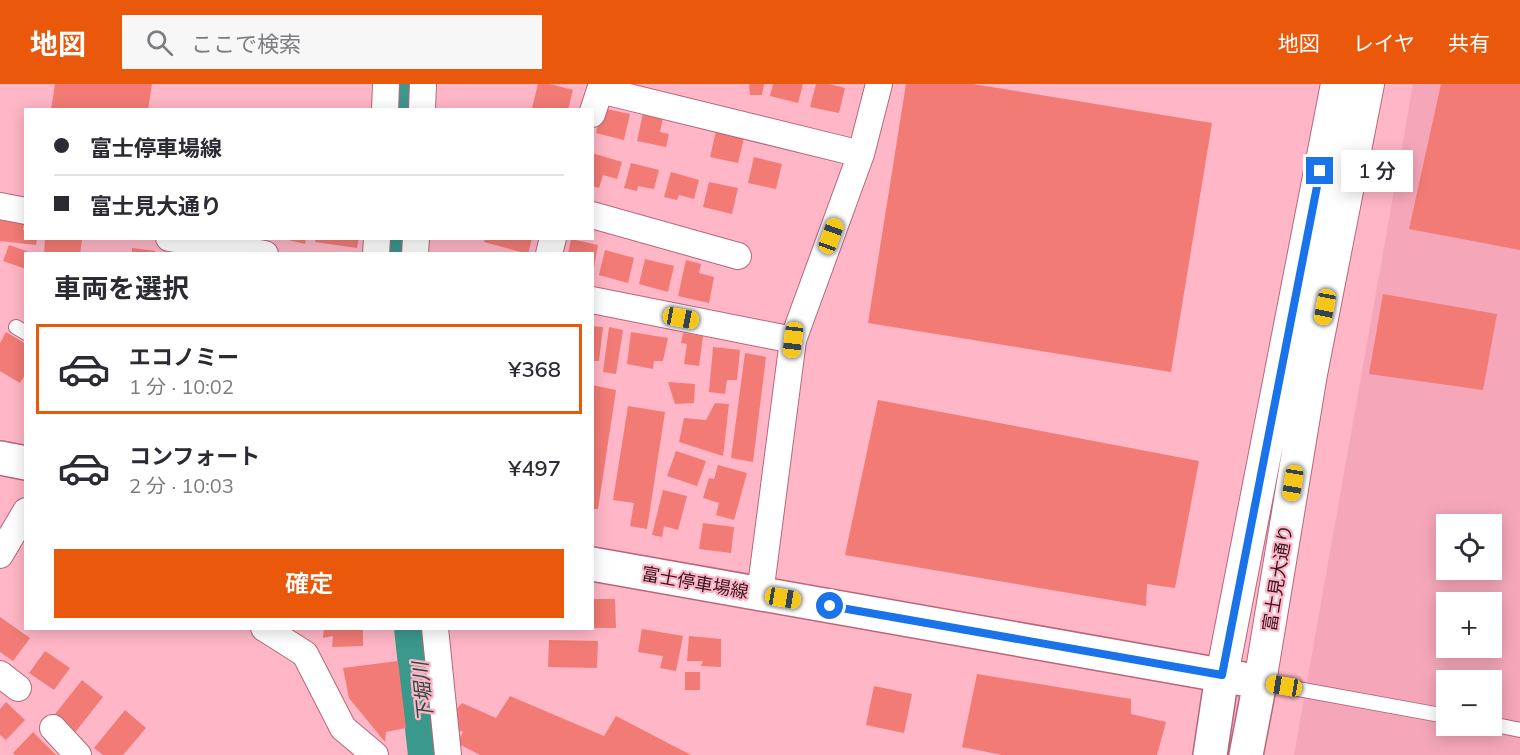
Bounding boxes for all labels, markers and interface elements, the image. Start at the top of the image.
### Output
search box [122,15,542,69]
text: 地図 [30,26,86,61]
icon: search [143,26,176,59]
text: ここで検索 [191,30,301,58]
text: 地図 [1278,30,1320,56]
text: レイヤ [1353,30,1415,56]
text: 共有 [1448,30,1490,56]
text: 富士停車場線 [90,134,222,162]
callout: 1 分 [1341,150,1413,192]
route end [1306,157,1333,184]
text: 1 分 [1358,158,1396,183]
text: 富士見大通り [90,192,222,220]
car [816,216,846,256]
text: 車両を選択 [54,271,189,305]
car [1313,288,1337,326]
car [662,306,700,330]
car [782,321,804,359]
icon: car [57,342,111,396]
text: エコノミー [129,343,239,371]
text: ¥368 [508,355,561,383]
text: 1 分 · 10:02 [129,374,234,399]
icon: car [57,441,111,495]
text: コンフォート [129,442,260,470]
text: ¥497 [508,454,561,482]
car [1281,464,1305,502]
text: 2 分 · 10:03 [129,473,234,498]
map controls [1436,514,1502,736]
button: locate [1436,514,1502,580]
street label: 富士見大通り [1258,523,1297,633]
button: 確定 [54,549,564,618]
street label: 富士停車場線 [640,562,750,603]
car [764,586,802,610]
route start [816,592,843,619]
button: + [1436,592,1502,658]
water label: 下堀川 [407,659,438,723]
button: − [1436,670,1502,736]
car [1265,674,1303,698]

